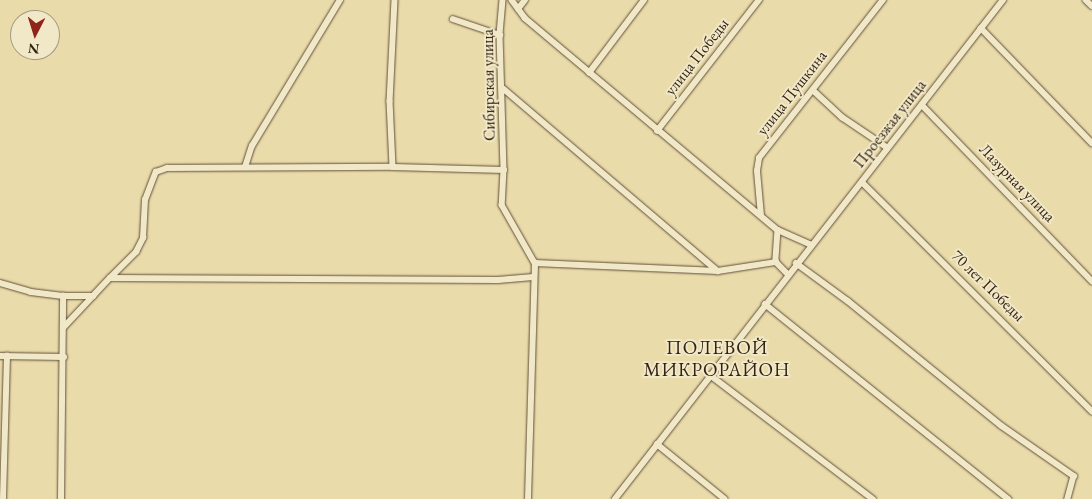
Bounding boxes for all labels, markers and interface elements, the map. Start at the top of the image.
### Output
north arrow [10,10,60,60]
street label: улица Победы [661,15,733,99]
street label: Сибирская улица [478,29,500,141]
text: N [27,39,40,58]
street label: улица Пушкина [753,47,831,139]
street label: Проезжая улица [850,76,930,172]
street label: Лазурная улица [975,140,1059,226]
street label: 70 лет Победы [947,246,1029,326]
district label: ПОЛЕВОЙ МИКРОРАЙОН [642,337,792,381]

